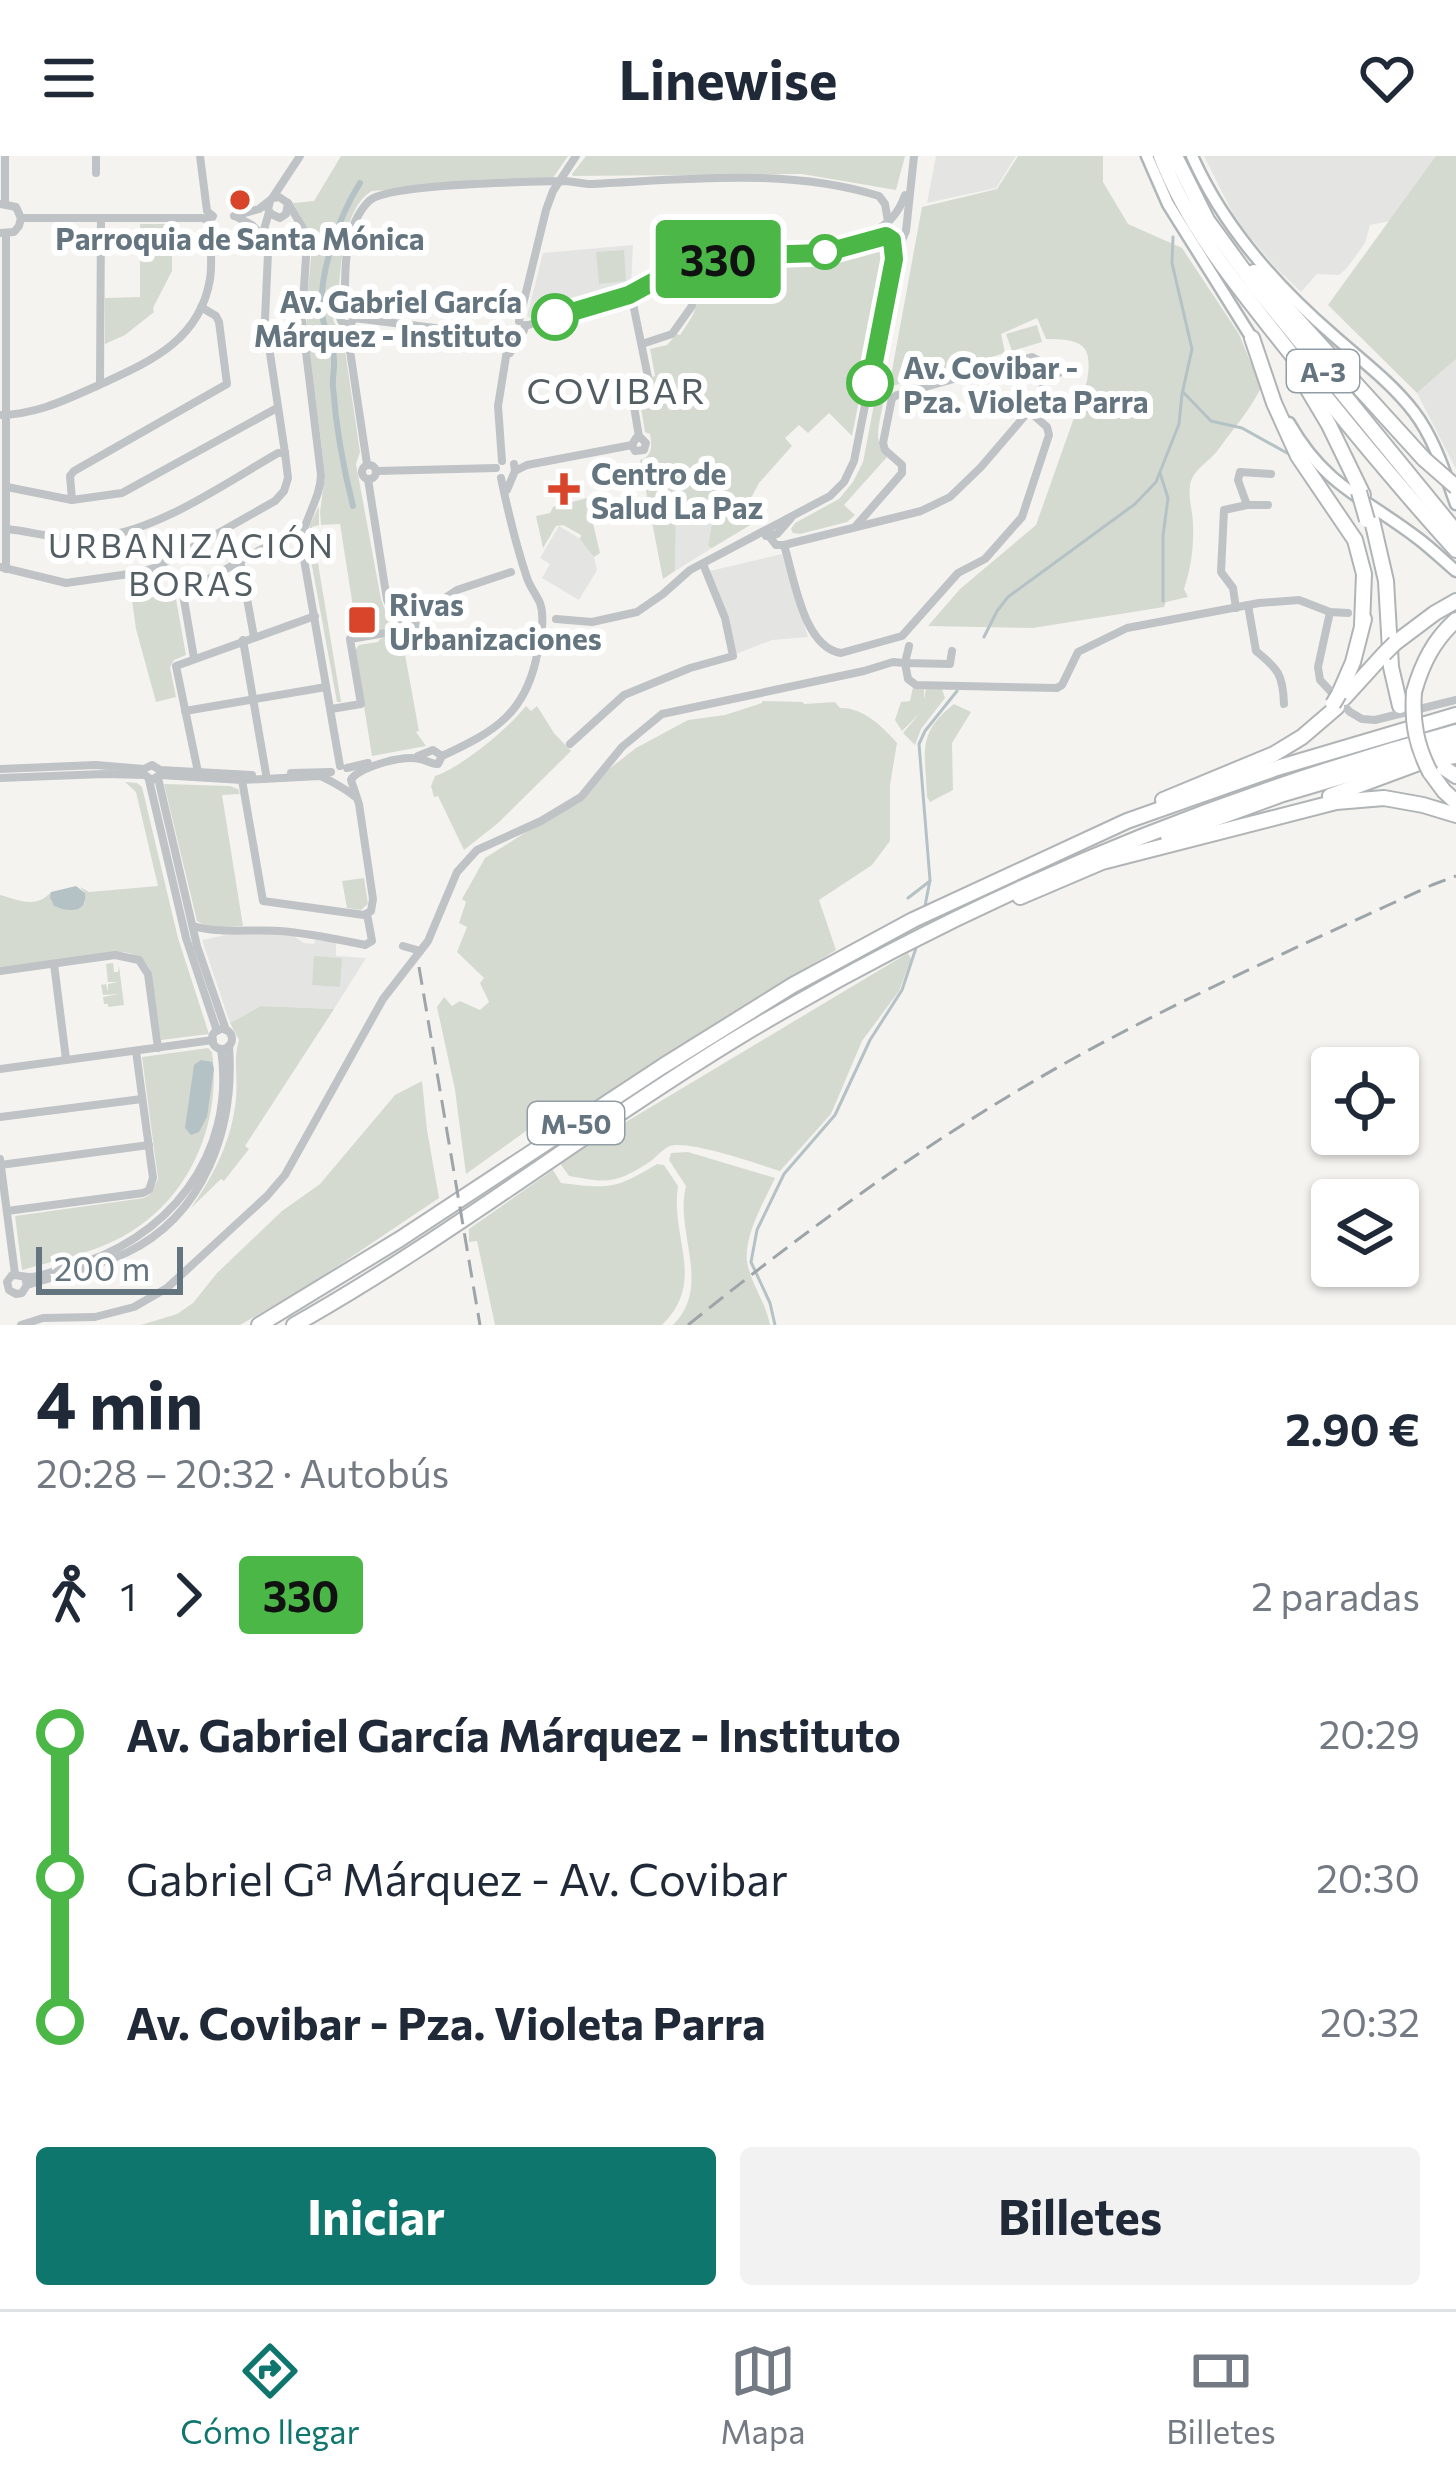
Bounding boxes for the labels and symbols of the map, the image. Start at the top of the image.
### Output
marker: Parroquia de Santa Mónica [227,187,253,213]
place label: Parroquia de Santa Mónica [55,219,425,256]
line badge: 330 [649,220,787,298]
unlabelled marker [809,236,841,268]
place label: Av. Gabriel García Márquez - Instituto [254,282,522,353]
marker: Av. Gabriel García Márquez - Instituto [533,295,577,339]
place label: Av. Covibar - Pza. Violeta Parra [903,348,1149,419]
road number: A-3 [1287,350,1359,392]
marker: Av. Covibar - Pza. Violeta Parra [848,361,892,405]
district label: COVIBAR [526,367,708,411]
place label: Centro de Salud La Paz [591,454,763,525]
marker: Centro de Salud La Paz [548,473,580,505]
district label: URBANIZACIÓN BORAS [48,524,336,603]
place label: Rivas Urbanizaciones [389,585,602,656]
marker: Rivas Urbanizaciones [346,604,378,636]
road number: M-50 [528,1102,624,1144]
scale bar [36,1241,183,1294]

